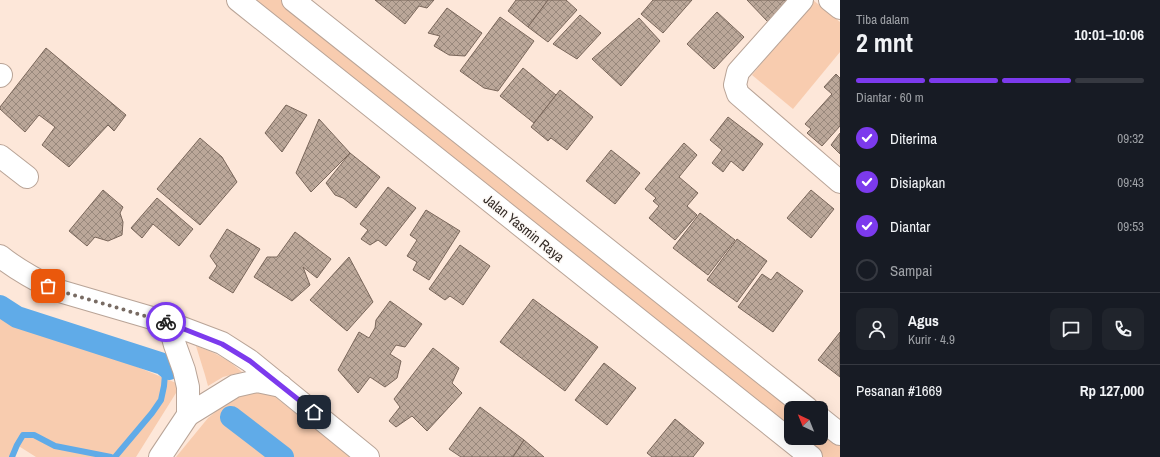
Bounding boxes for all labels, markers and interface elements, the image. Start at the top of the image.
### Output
text: Tiba dalam [856,11,909,28]
text: 10:01–10:06 [1074,24,1144,45]
text: 2 mnt [856,25,913,60]
text: Diantar · 60 m [856,89,924,106]
icon: check [856,127,878,149]
text: Diterima [890,128,937,149]
text: 09:32 [1117,130,1144,147]
icon: check [856,171,878,193]
text: Disiapkan [890,172,945,193]
text: 09:43 [1117,174,1144,191]
street label: Jalan Yasmin Raya [480,190,568,266]
icon: check [856,215,878,237]
text: Diantar [890,216,930,237]
text: 09:53 [1117,218,1144,235]
text: Sampai [890,260,932,281]
pin [31,269,65,303]
icon: bag [37,275,59,297]
courier [146,302,186,342]
button: person [856,308,898,350]
button: chat [1050,308,1092,350]
button: phone [1102,308,1144,350]
text: Agus [908,310,939,331]
icon: bike [155,311,177,333]
text: Kurir · 4.9 [908,331,955,348]
text: Pesanan #1669 [856,380,942,401]
text: Rp 127,000 [1080,380,1144,401]
pin [297,395,331,429]
icon: home [303,401,325,423]
north arrow [784,401,828,445]
map controls [784,401,828,445]

